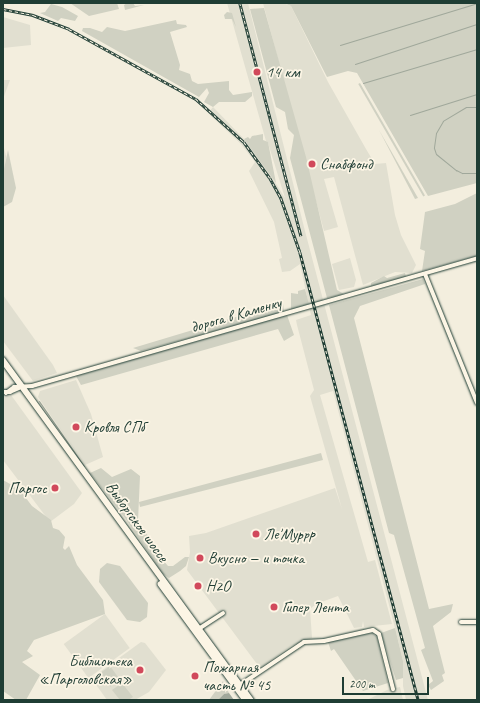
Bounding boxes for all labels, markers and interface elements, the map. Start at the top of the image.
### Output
place label: 14 км [266,62,299,82]
marker: 14 км [251,66,263,78]
place label: Снабфонд [320,154,372,174]
marker: Снабфонд [307,159,317,169]
street label: дорога в Каменку [189,293,283,337]
place label: Кровля СПб [84,417,145,437]
marker: Кровля СПб [71,422,81,432]
place label: Паргос [8,478,47,498]
street label: Выборгское шоссе [101,478,173,566]
marker: Паргос [50,483,60,493]
place label: Ле'Муррр [264,524,315,544]
marker: Ле'Муррр [251,529,261,539]
place label: Вкусно — и точка [208,548,304,568]
marker: Вкусно — и точка [195,553,205,563]
place label: H2O [206,576,230,596]
marker: H2O [193,581,203,591]
place label: Гипер Лента [282,597,350,617]
marker: Гипер Лента [269,602,279,612]
place label: Библиотека «Парголовская» [39,651,132,689]
place label: Пожарная часть № 45 [203,657,270,695]
marker: Библиотека «Парголовская» [135,665,145,675]
scale bar [344,669,431,695]
marker: Пожарная часть № 45 [190,671,200,681]
text: 200 m [349,676,375,692]

